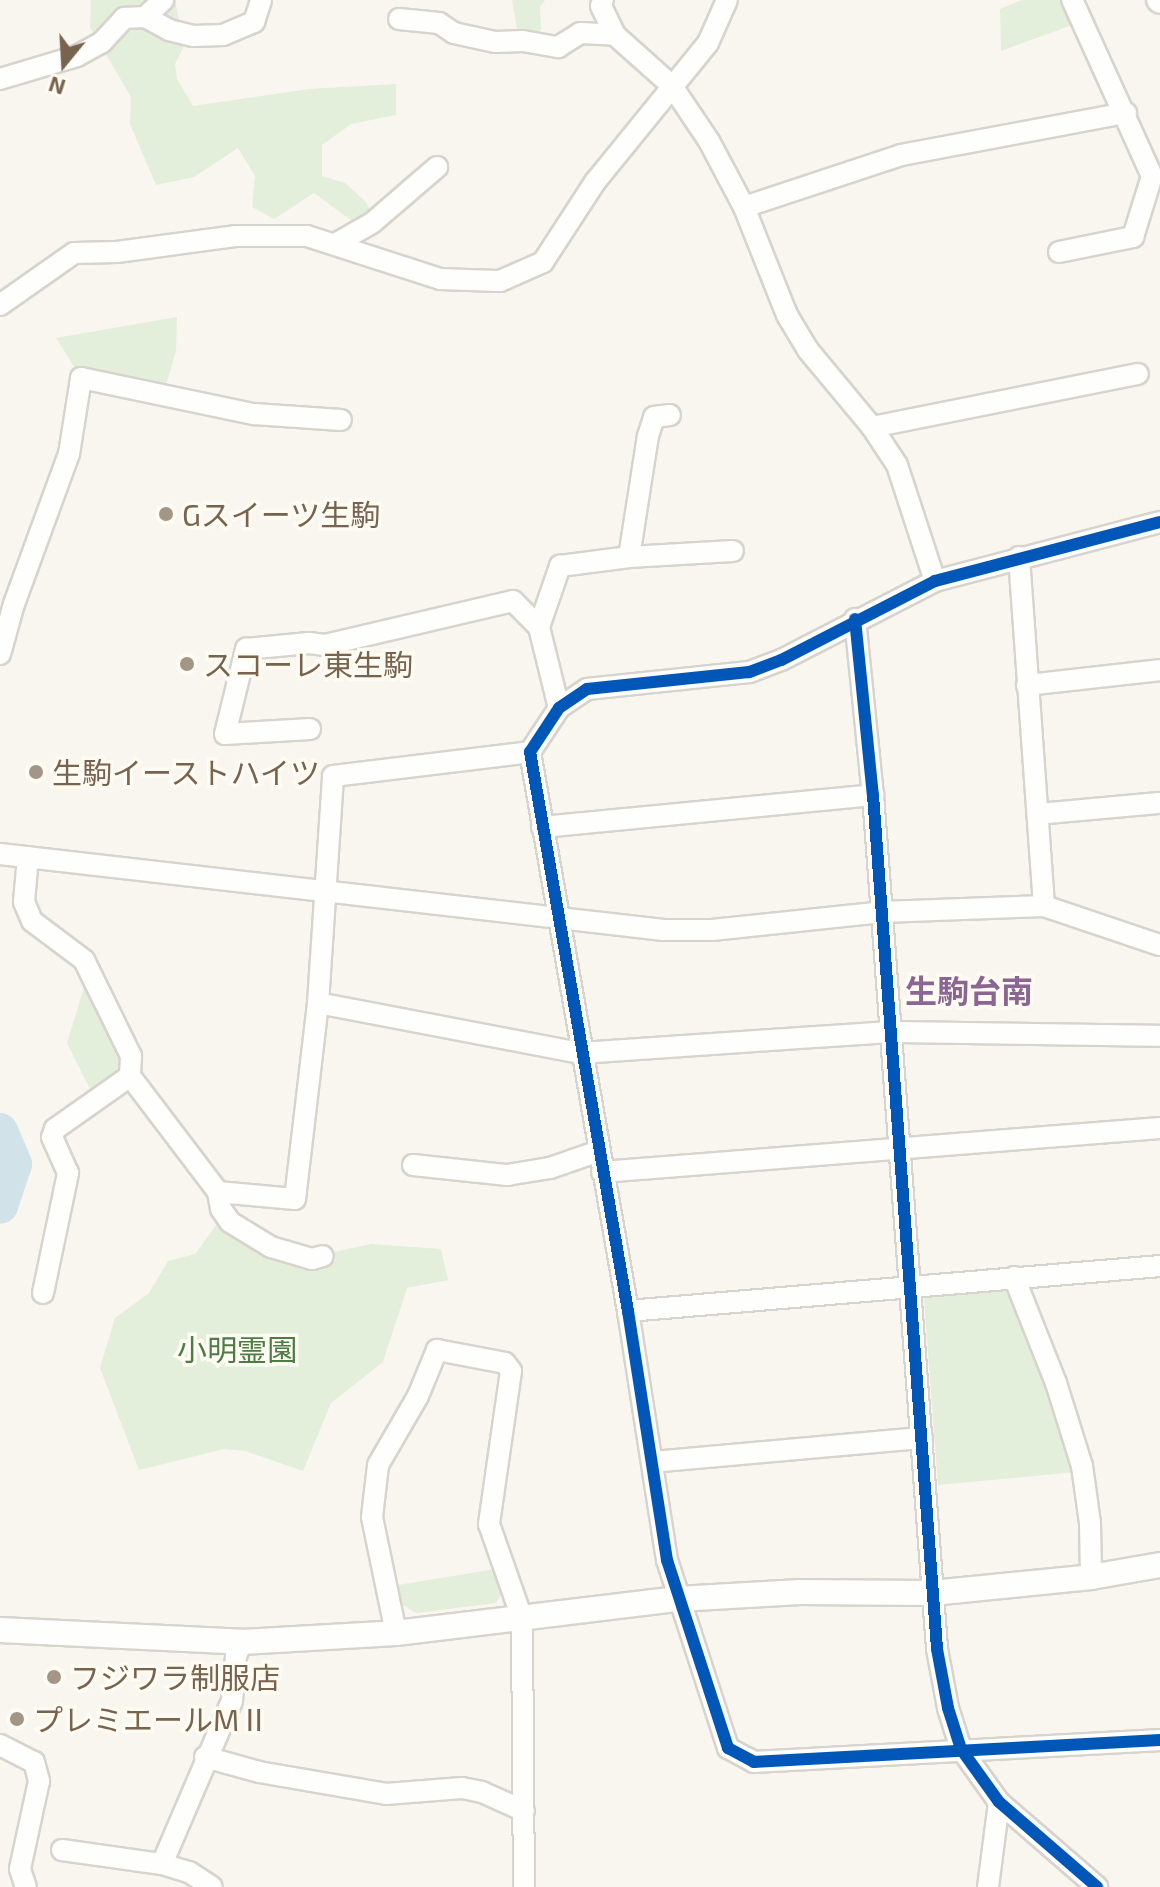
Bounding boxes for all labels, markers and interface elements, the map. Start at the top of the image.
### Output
north arrow [24,24,104,104]
text: N [45,72,68,102]
place label: Gスイーツ生駒 [182,496,381,532]
marker: Gスイーツ生駒 [157,505,175,523]
place label: スコーレ東生駒 [203,646,413,682]
marker: スコーレ東生駒 [178,655,196,673]
place label: 生駒イーストハイツ [52,754,322,790]
marker: 生駒イーストハイツ [27,763,45,781]
district label: 生駒台南 [905,971,1033,1009]
park label: 小明霊園 [177,1331,297,1367]
place label: フジワラ制服店 [70,1659,280,1695]
marker: フジワラ制服店 [45,1668,63,1686]
place label: プレミエールMⅡ [33,1701,269,1737]
marker: プレミエールMⅡ [8,1710,26,1728]

